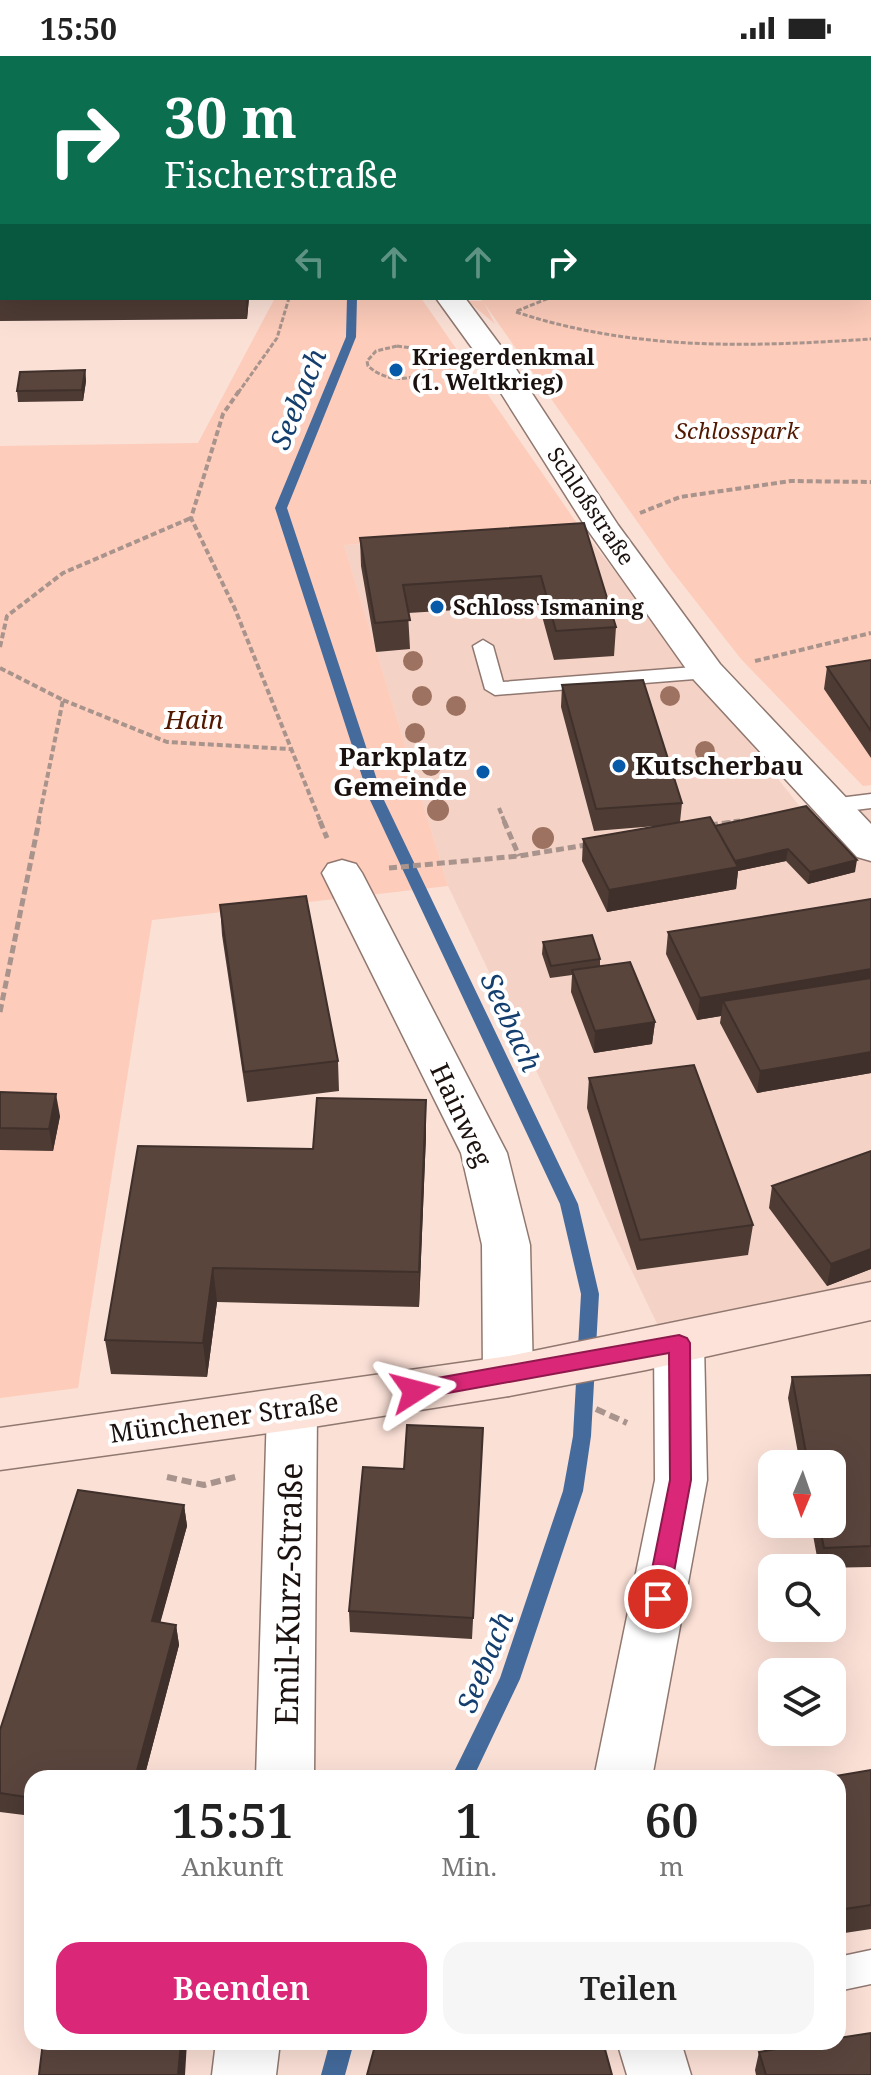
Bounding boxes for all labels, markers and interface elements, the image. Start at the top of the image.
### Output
text: 15:50 [40,8,117,49]
text: 30 m [164,78,297,154]
icon: right [32,88,136,192]
text: Fischerstraße [164,150,398,199]
icon: left [288,240,332,284]
icon: ahead [372,240,416,284]
icon: ahead [456,240,500,284]
icon: right [540,240,584,284]
place label: Kriegerdenkmal (1. Weltkrieg) [412,341,595,396]
water label: Seebach [260,343,334,455]
marker: Kriegerdenkmal (1. Weltkrieg) [387,361,405,379]
park label: Schlosspark [675,415,800,445]
street label: Schloßstraße [541,440,642,570]
place label: Schloss Ismaning [453,591,645,621]
marker: Schloss Ismaning [428,598,446,616]
park label: Hain [163,701,224,737]
place label: Parkplatz Gemeinde [333,738,467,804]
place label: Kutscherbau [635,747,803,783]
marker: Kutscherbau [610,757,628,775]
marker: Parkplatz Gemeinde [474,763,492,781]
water label: Seebach [472,966,551,1077]
street label: Hainweg [422,1057,502,1172]
position arrow [373,1349,457,1433]
street label: Münchener Straße [107,1383,341,1451]
north arrow [758,1450,846,1538]
map controls [758,1450,846,1746]
street label: Emil-Kurz-Straße [264,1462,311,1726]
button: search [758,1554,846,1642]
pin [624,1565,692,1633]
icon: arrive [636,1577,680,1621]
water label: Seebach [447,1606,521,1718]
button: layers [758,1658,846,1746]
text: 15:51 [171,1787,294,1852]
text: 1 [456,1787,483,1852]
text: 60 [645,1787,699,1852]
text: Ankunft [181,1848,284,1884]
text: Min. [441,1848,497,1884]
text: m [659,1848,684,1884]
button: Beenden [56,1942,427,2034]
button: Teilen [443,1942,814,2034]

